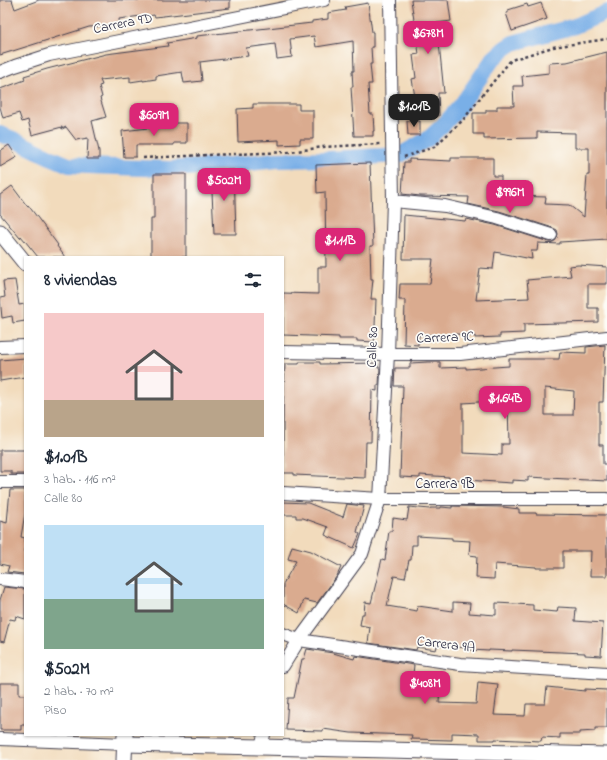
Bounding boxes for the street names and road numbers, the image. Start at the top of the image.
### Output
street label: Carrera 9D [92,8,154,40]
street label: Calle 80 [362,326,384,368]
street label: Carrera 9C [416,326,474,349]
street label: Carrera 9B [415,474,475,495]
street label: Carrera 9A [416,631,476,659]

